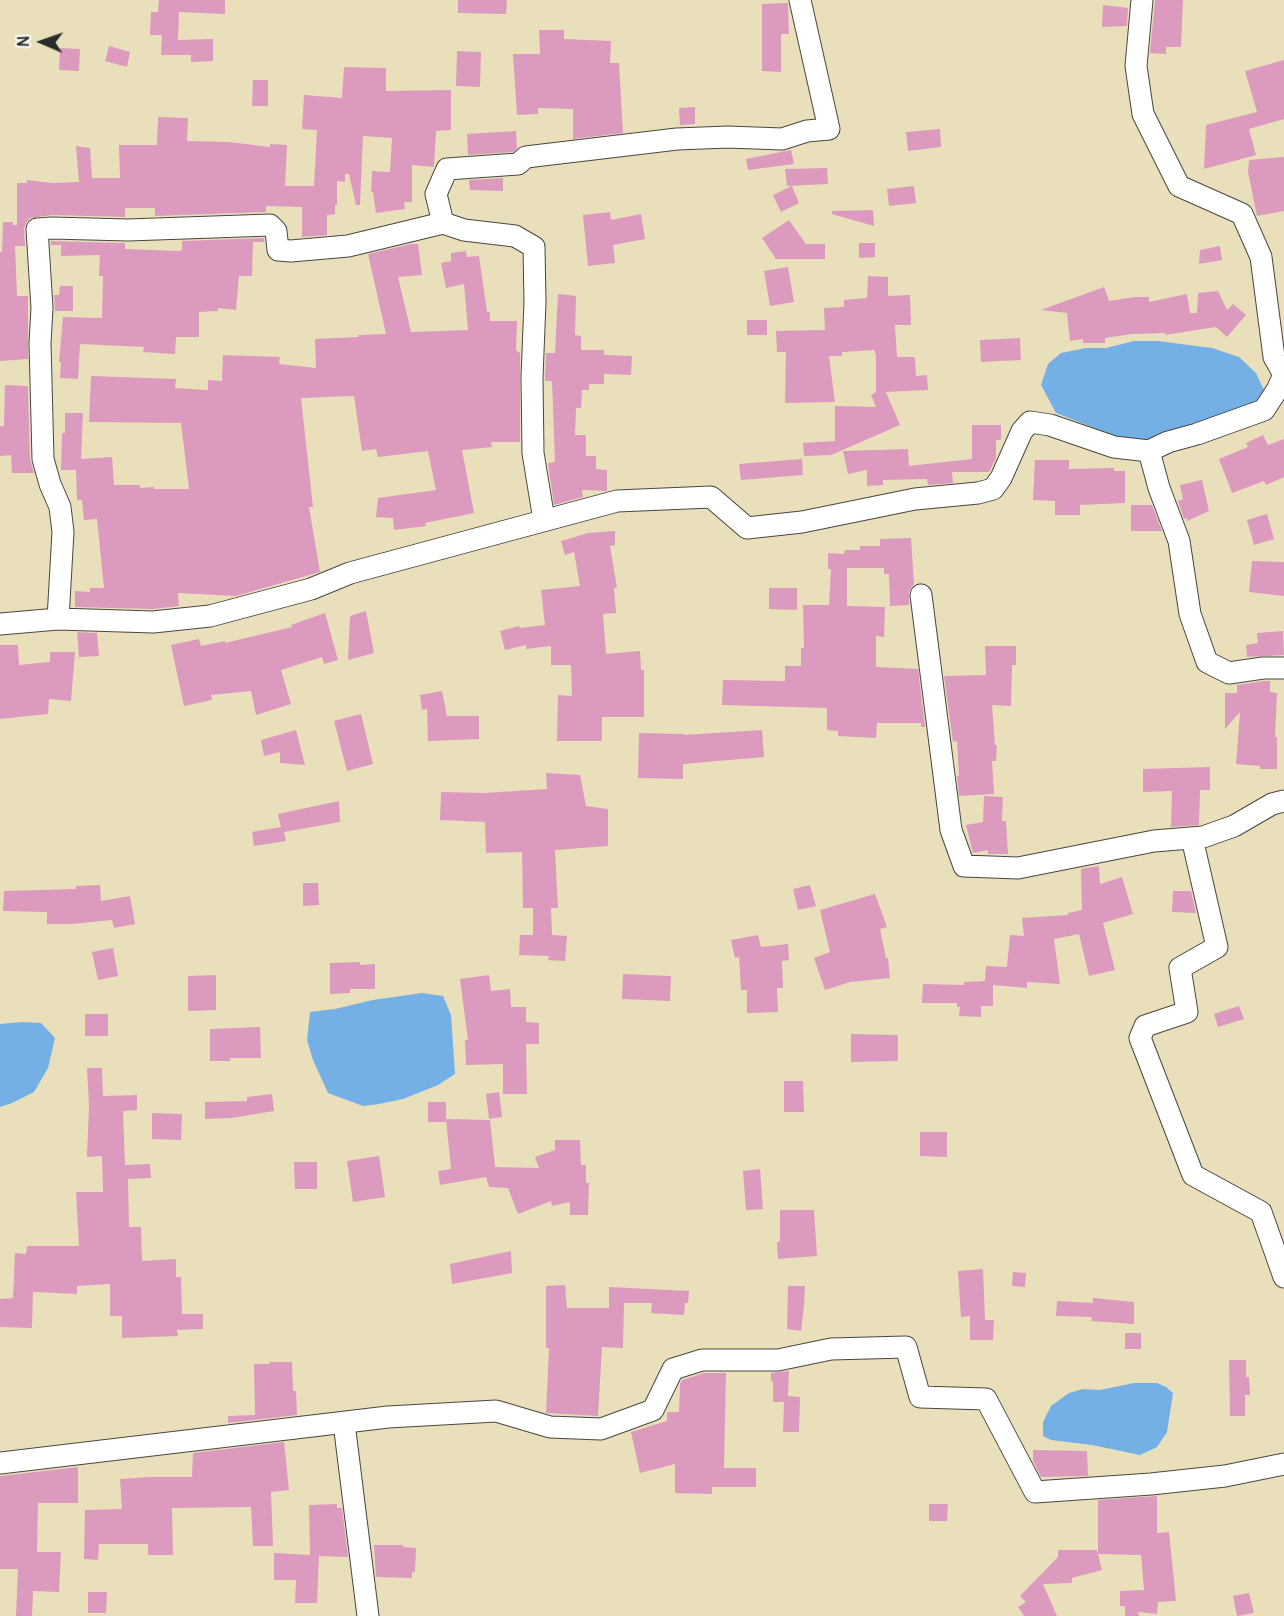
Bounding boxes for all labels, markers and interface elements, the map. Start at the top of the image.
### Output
north arrow [12,12,72,72]
text: N [14,36,34,47]

